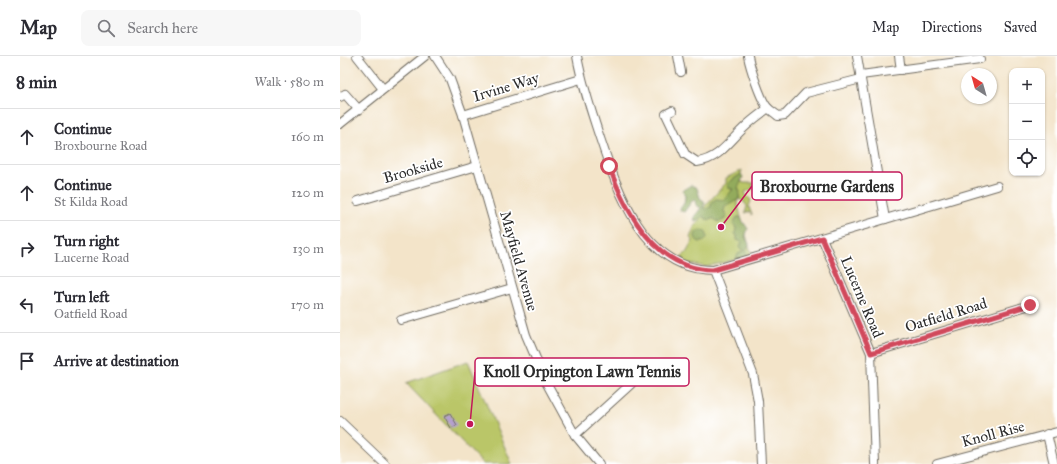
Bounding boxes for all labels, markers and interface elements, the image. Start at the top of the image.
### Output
search box [81,10,361,46]
text: Map [20,16,57,39]
icon: search [95,17,117,39]
text: Search here [127,19,198,37]
text: Map [872,19,899,36]
text: Directions [921,19,982,36]
text: Saved [1004,19,1037,36]
street label: Irvine Way [471,68,542,106]
north arrow [961,68,997,104]
map controls [1009,68,1045,176]
button: + [1009,68,1045,104]
text: 8 min [16,72,57,93]
text: Walk · 580 m [255,74,324,90]
button: − [1009,104,1045,140]
text: Continue [54,120,112,138]
icon: ahead [16,126,38,148]
text: 160 m [291,129,324,145]
text: Broxbourne Road [54,138,147,154]
button: locate [1009,140,1045,176]
street label: Brookside [381,153,445,187]
route start [600,157,618,175]
callout: Broxbourne Gardens [752,172,902,200]
text: Continue [54,176,112,194]
text: Broxbourne Gardens [760,177,894,196]
icon: ahead [16,182,38,204]
text: 120 m [291,185,324,201]
text: St Kilda Road [54,194,128,210]
street label: Mayfield Avenue [496,209,542,313]
text: Turn right [54,232,119,250]
icon: right [16,238,38,260]
text: 130 m [292,241,324,257]
text: Lucerne Road [54,250,129,266]
street label: Lucerne Road [837,254,887,341]
text: Turn left [54,288,110,306]
icon: left [16,294,38,316]
street label: Oatfield Road [903,294,990,336]
route end [1021,296,1039,314]
text: 170 m [291,297,324,313]
text: Oatfield Road [54,306,127,322]
icon: arrive [16,350,38,372]
text: Arrive at destination [54,352,179,370]
callout: Knoll Orpington Lawn Tennis [475,358,689,386]
text: Knoll Orpington Lawn Tennis [483,362,681,382]
street label: Knoll Rise [960,417,1026,451]

